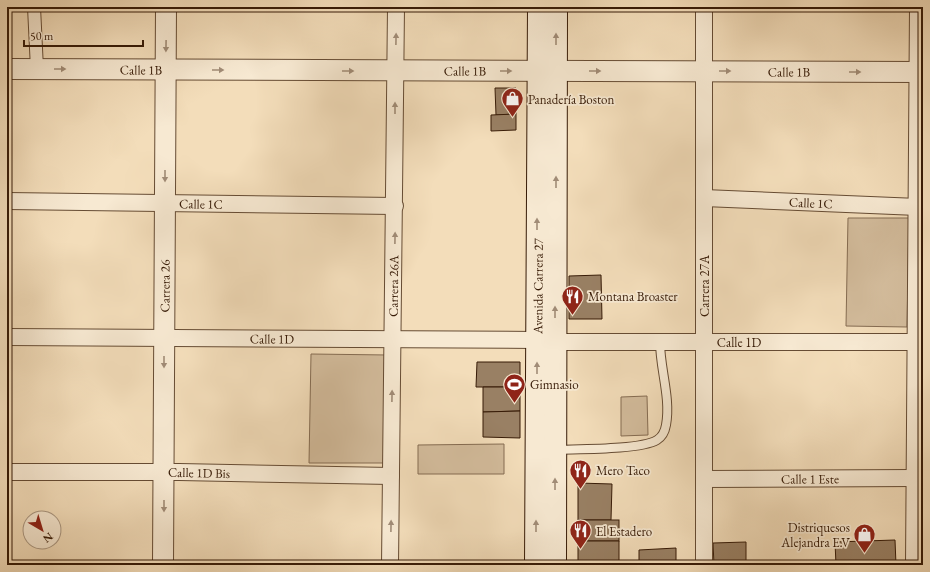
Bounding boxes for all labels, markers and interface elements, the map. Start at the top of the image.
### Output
scale bar [24,22,143,48]
text: 50 m [30,28,54,44]
one-way arrow [393,32,399,45]
one-way arrow [553,32,559,45]
one-way arrow [163,40,169,53]
street label: Calle 1B [120,61,163,78]
street label: Calle 1B [444,62,487,79]
street label: Calle 1B [768,63,811,80]
one-way arrow [54,66,67,72]
one-way arrow [212,67,225,73]
one-way arrow [342,68,355,74]
one-way arrow [500,68,513,74]
one-way arrow [589,68,602,74]
one-way arrow [719,68,732,74]
one-way arrow [849,69,862,75]
shop icon: Panadería Boston [500,86,526,119]
place label: Panadería Boston [528,91,615,108]
one-way arrow [392,101,398,114]
one-way arrow [162,170,168,183]
one-way arrow [553,175,559,188]
street label: Calle 1C [789,193,833,212]
street label: Calle 1C [179,195,223,212]
one-way arrow [534,218,541,230]
one-way arrow [392,231,398,244]
street label: Avenida Carrera 27 [529,237,546,335]
street label: Carrera 26A [384,254,402,317]
street label: Carrera 27A [696,254,713,317]
street label: Carrera 26 [156,260,173,312]
restaurant icon: Montana Broaster [560,283,586,316]
place label: Montana Broaster [588,288,678,305]
one-way arrow [552,305,558,318]
street label: Calle 1D [250,330,294,347]
street label: Calle 1D [717,334,761,351]
one-way arrow [161,356,167,369]
one-way arrow [534,361,540,374]
sports icon: Gimnasio [502,371,528,404]
place label: Gimnasio [530,376,579,393]
one-way arrow [389,389,395,402]
restaurant icon: Mero Taco [568,457,594,490]
place label: Mero Taco [596,462,650,479]
street label: Calle 1D Bis [168,463,230,481]
street label: Calle 1 Este [781,470,839,487]
one-way arrow [552,477,558,490]
one-way arrow [161,500,167,513]
north arrow [22,510,62,550]
restaurant icon: El Estadero [568,518,594,551]
one-way arrow [388,519,394,532]
one-way arrow [533,519,539,532]
place label: Distriquesos Alejandra E.V [780,519,850,551]
shop icon: Distriquesos Alejandra E.V [852,521,878,554]
place label: El Estadero [596,523,652,540]
text: N [40,530,56,546]

